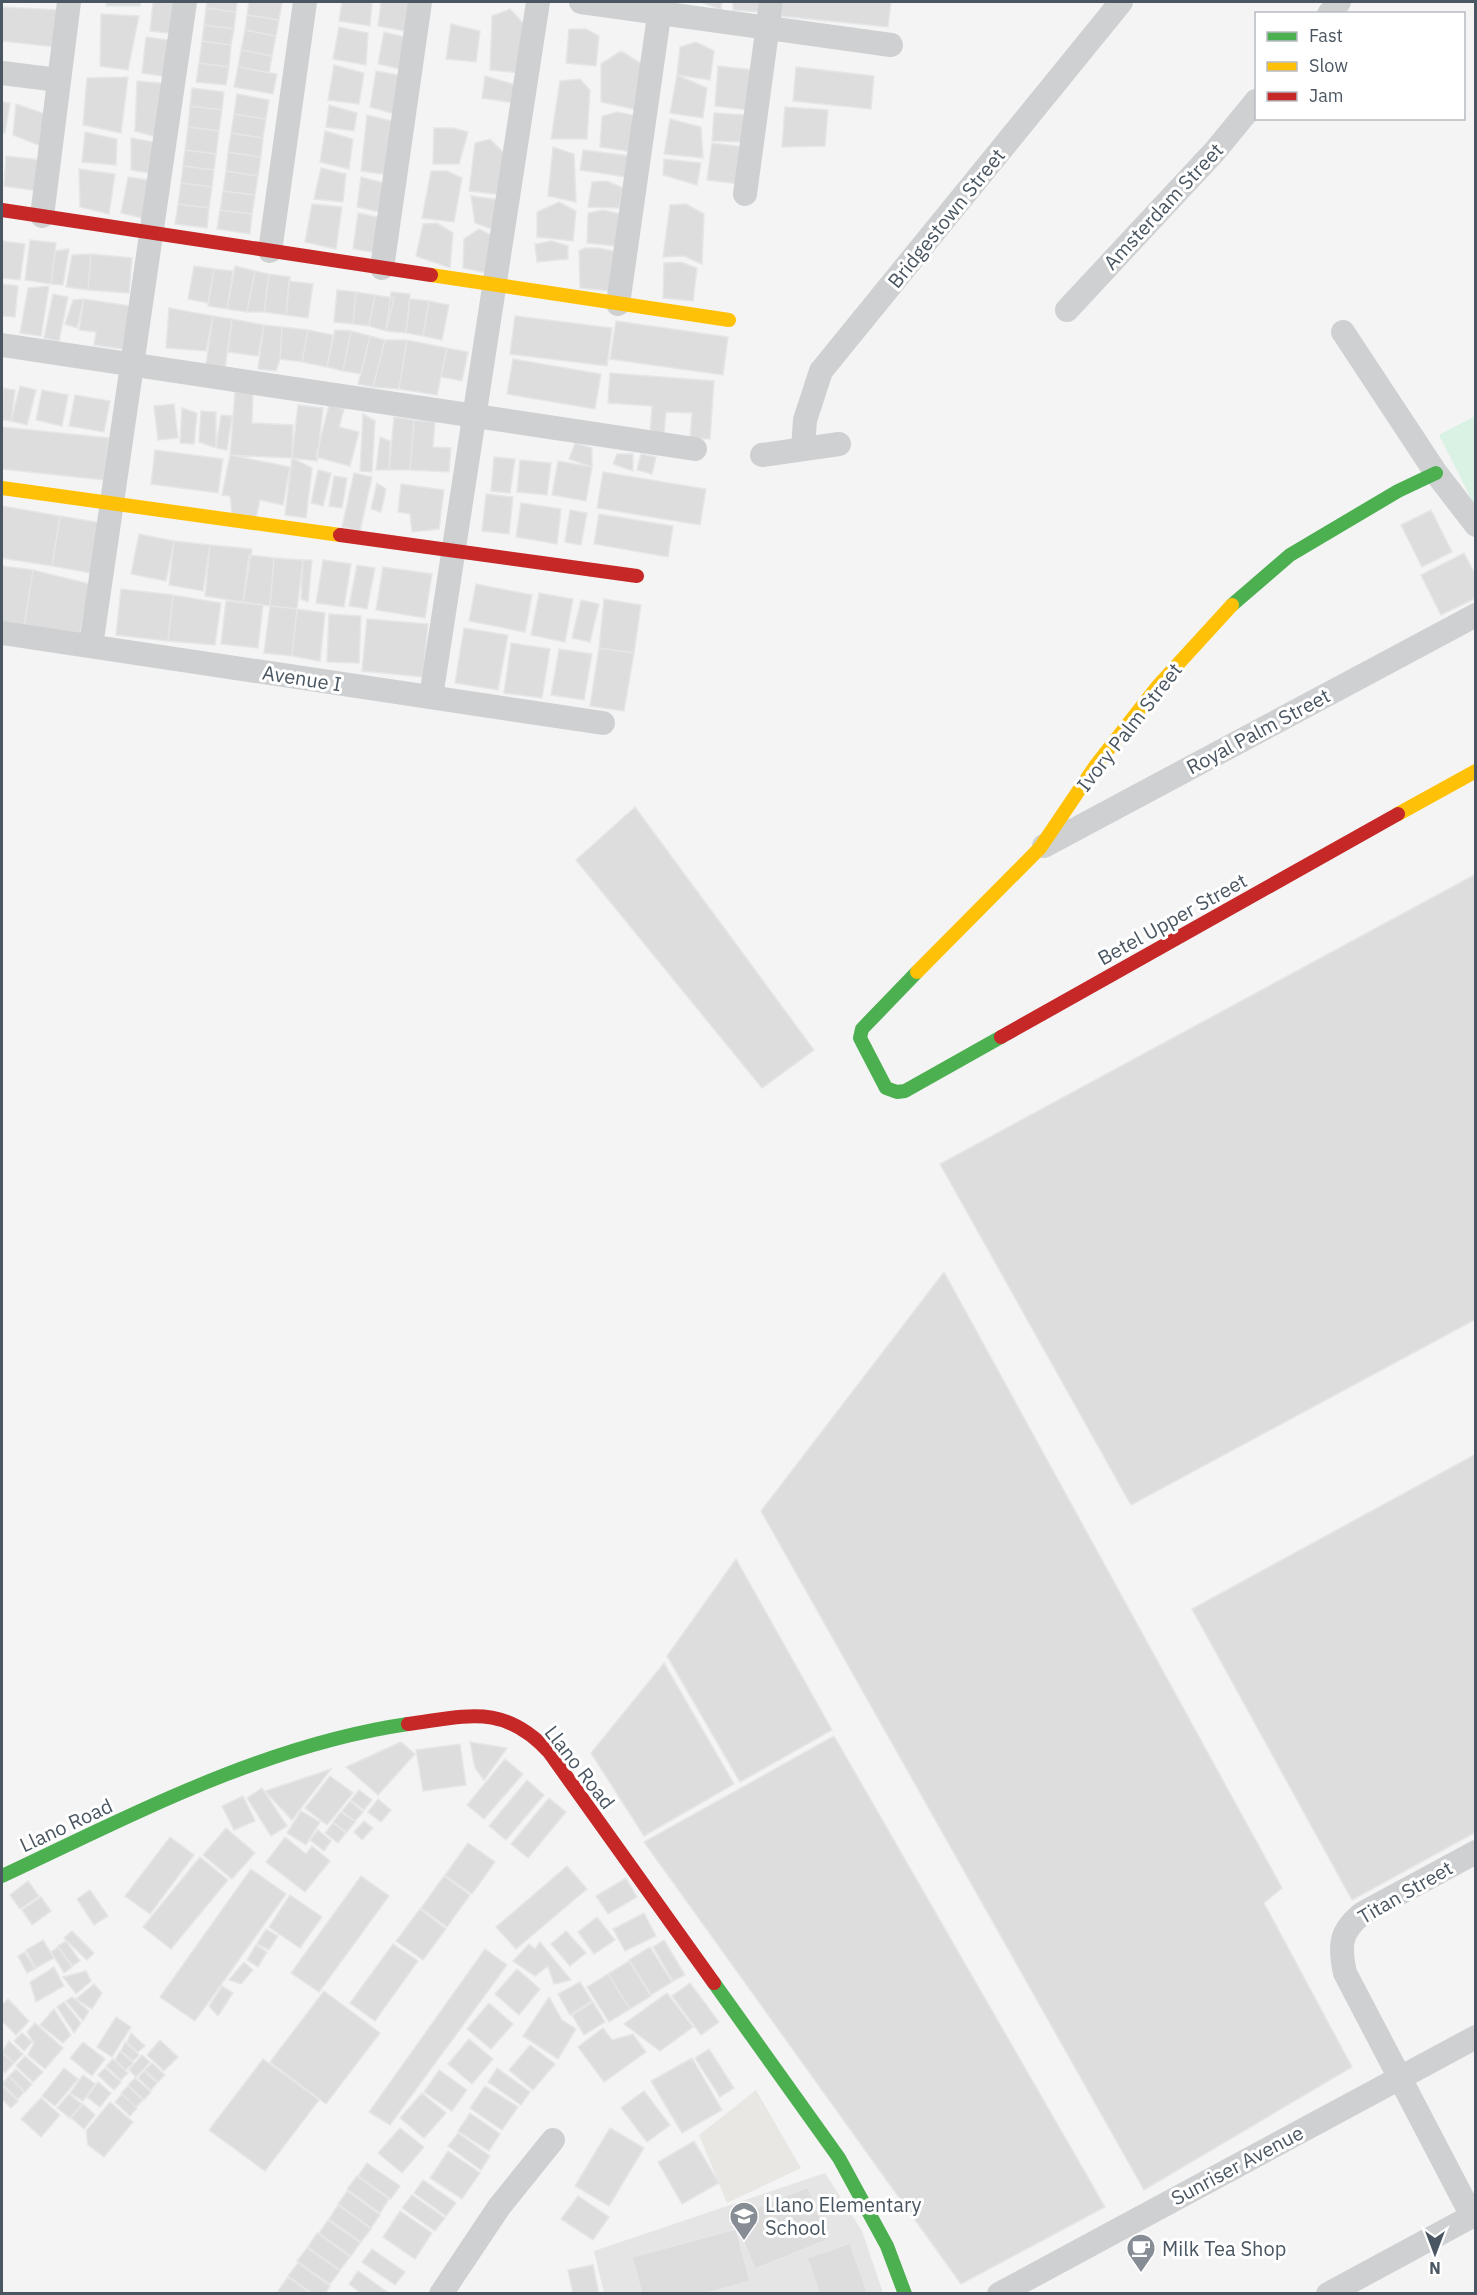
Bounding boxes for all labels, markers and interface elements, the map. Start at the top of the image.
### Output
legend [1255,12,1465,120]
text: Fast [1309,24,1343,47]
text: Slow [1309,54,1348,77]
text: Jam [1309,84,1344,107]
street label: Amsterdam Street [1097,137,1229,275]
street label: Bridgestown Street [881,143,1011,293]
street label: Ivory Palm Street [1070,657,1188,797]
street label: Avenue I [261,658,343,698]
street label: Royal Palm Street [1181,682,1335,780]
street label: Betel Upper Street [1093,867,1251,971]
street label: Llano Road [539,1720,621,1814]
street label: Llano Road [15,1792,117,1858]
street label: Titan Street [1353,1854,1457,1930]
street label: Sunriser Avenue [1166,2119,1308,2211]
place label: Llano Elementary School [765,2191,922,2241]
school or university icon: Llano Elementary School [728,2200,760,2242]
north arrow [1405,2223,1465,2283]
cafe icon: Milk Tea Shop [1125,2232,1157,2274]
place label: Milk Tea Shop [1162,2235,1286,2262]
text: N [1429,2258,1441,2278]

